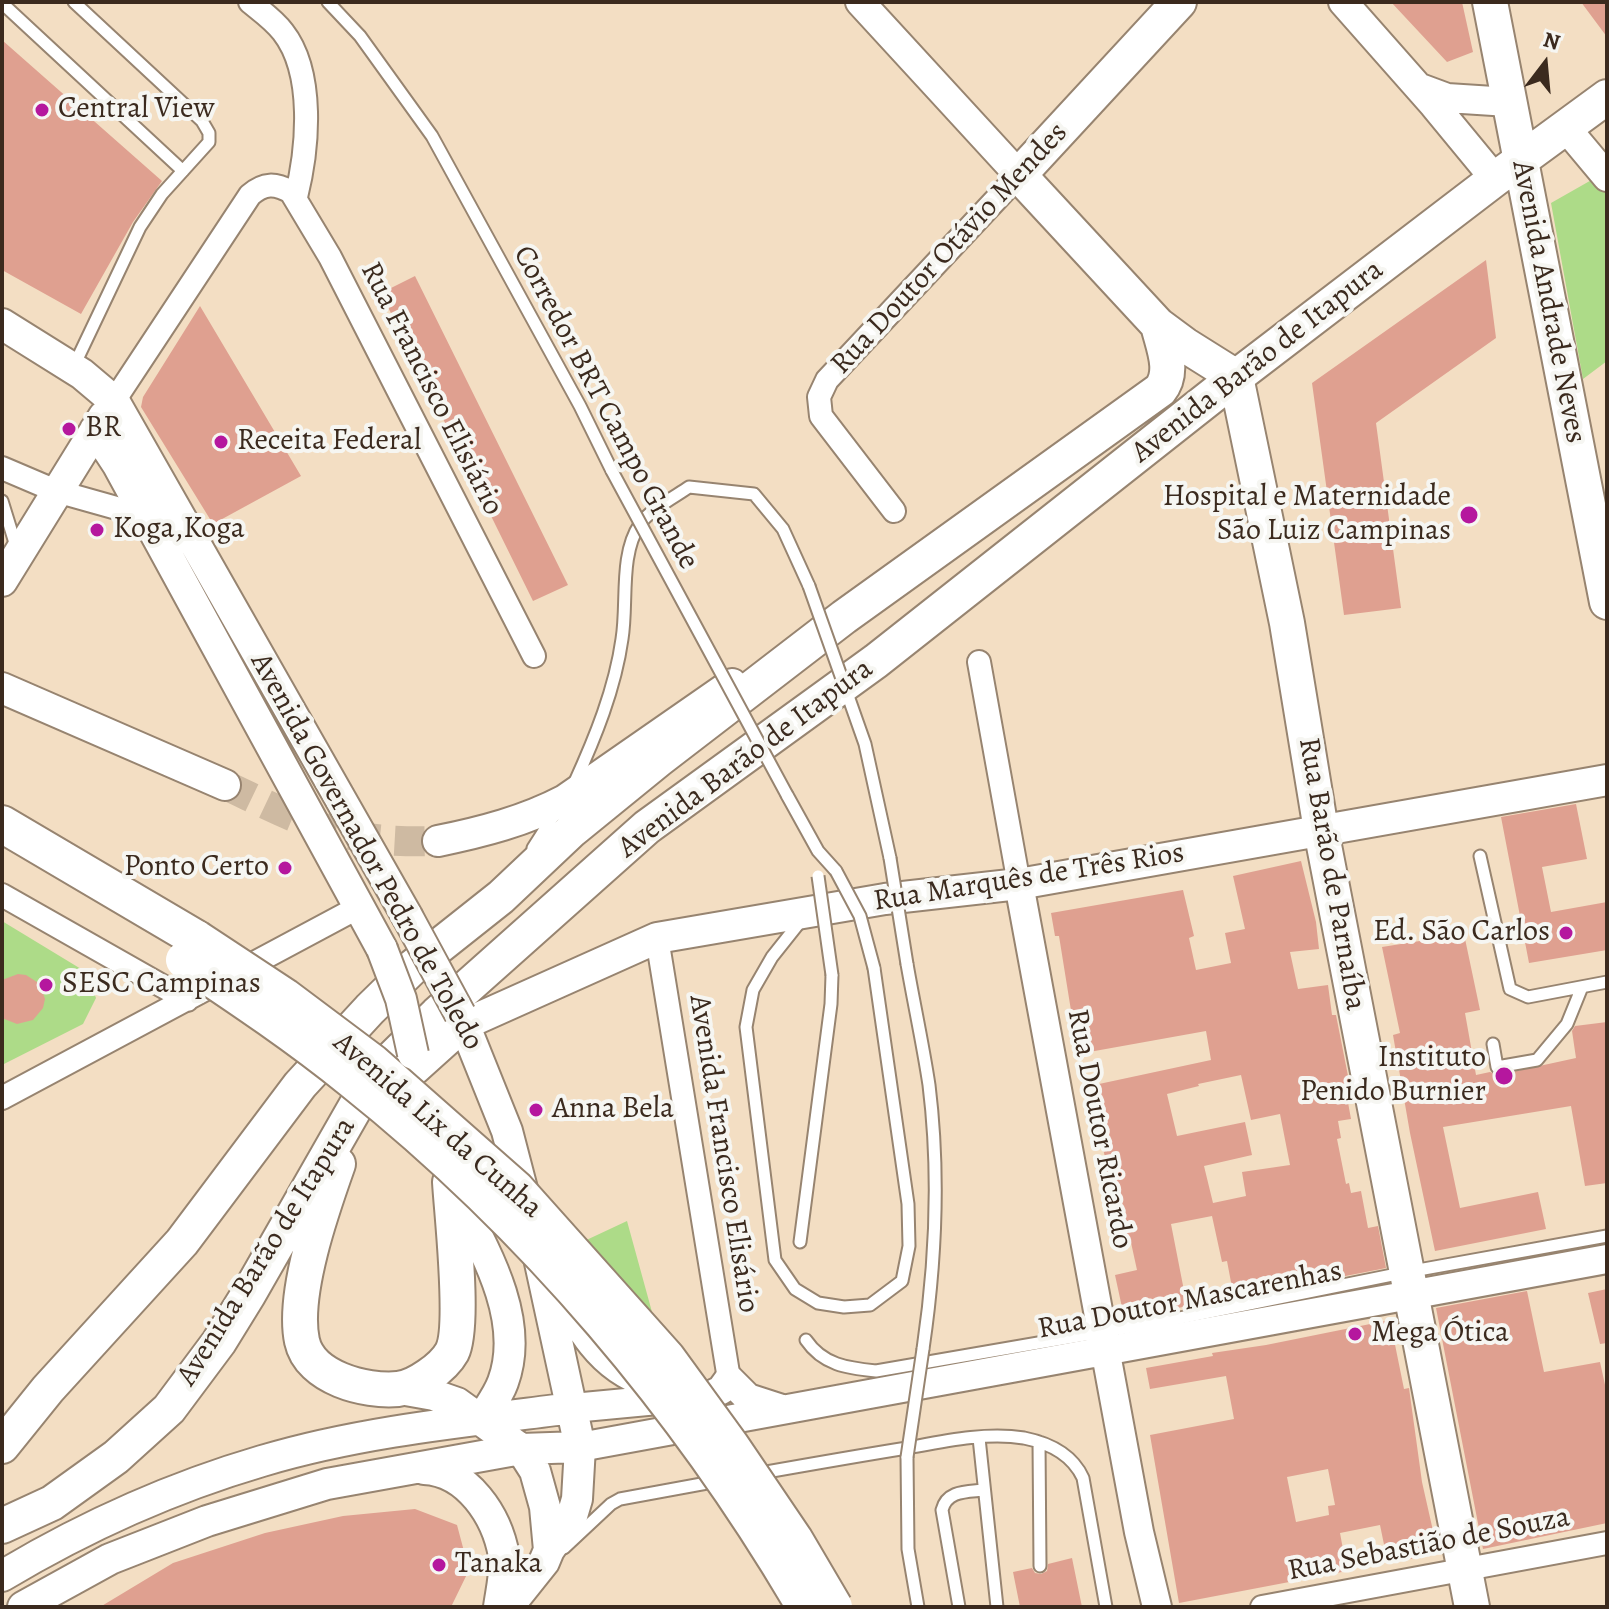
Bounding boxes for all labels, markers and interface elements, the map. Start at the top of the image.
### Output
north arrow [1505,24,1585,104]
text: N [1540,24,1563,58]
place label: Central View [58,92,215,128]
marker: Central View [33,101,51,119]
street label: Rua Doutor Otávio Mendes [824,116,1076,382]
street label: Avenida Andrade Neves [1503,158,1593,446]
street label: Corredor BRT Campo Grande [504,240,706,576]
street label: Avenida Barão de Itapura [1125,253,1391,471]
street label: Rua Francisco Elisiário [352,256,510,522]
place label: BR [85,411,121,447]
marker: BR [60,420,78,438]
place label: Receita Federal [237,424,421,460]
marker: Receita Federal [212,433,230,451]
place label: Hospital e Maternidade São Luiz Campinas [1163,480,1451,550]
marker: Hospital e Maternidade São Luiz Campinas [1458,504,1480,526]
place label: Koga,Koga [113,512,245,548]
marker: Koga,Koga [88,521,106,539]
street label: Avenida Governador Pedro de Toledo [242,647,490,1057]
street label: Avenida Barão de Itapura [612,651,880,867]
street label: Rua Barão de Parnaíba [1289,735,1373,1013]
street label: Rua Marquês de Três Rios [871,836,1187,920]
place label: Ponto Certo [124,850,269,886]
marker: Ponto Certo [276,859,294,877]
place label: Ed. São Carlos [1373,915,1550,951]
marker: Ed. São Carlos [1557,924,1575,942]
place label: SESC Campinas [62,967,261,1003]
marker: SESC Campinas [37,976,55,994]
street label: Avenida Francisco Elisário [680,992,766,1316]
street label: Rua Doutor Ricardo [1058,1006,1140,1252]
street label: Avenida Lix da Cunha [325,1025,549,1227]
place label: Instituto Penido Burnier [1300,1041,1486,1112]
marker: Instituto Penido Burnier [1493,1065,1515,1087]
place label: Anna Bela [552,1092,674,1128]
marker: Anna Bela [527,1101,545,1119]
street label: Avenida Barão de Itapura [170,1111,364,1393]
street label: Rua Doutor Mascarenhas [1035,1254,1345,1348]
place label: Mega Ótica [1371,1316,1509,1352]
marker: Mega Ótica [1346,1325,1364,1343]
street label: Rua Sebastião de Souza [1285,1500,1573,1590]
place label: Tanaka [455,1547,543,1583]
marker: Tanaka [430,1556,448,1574]

